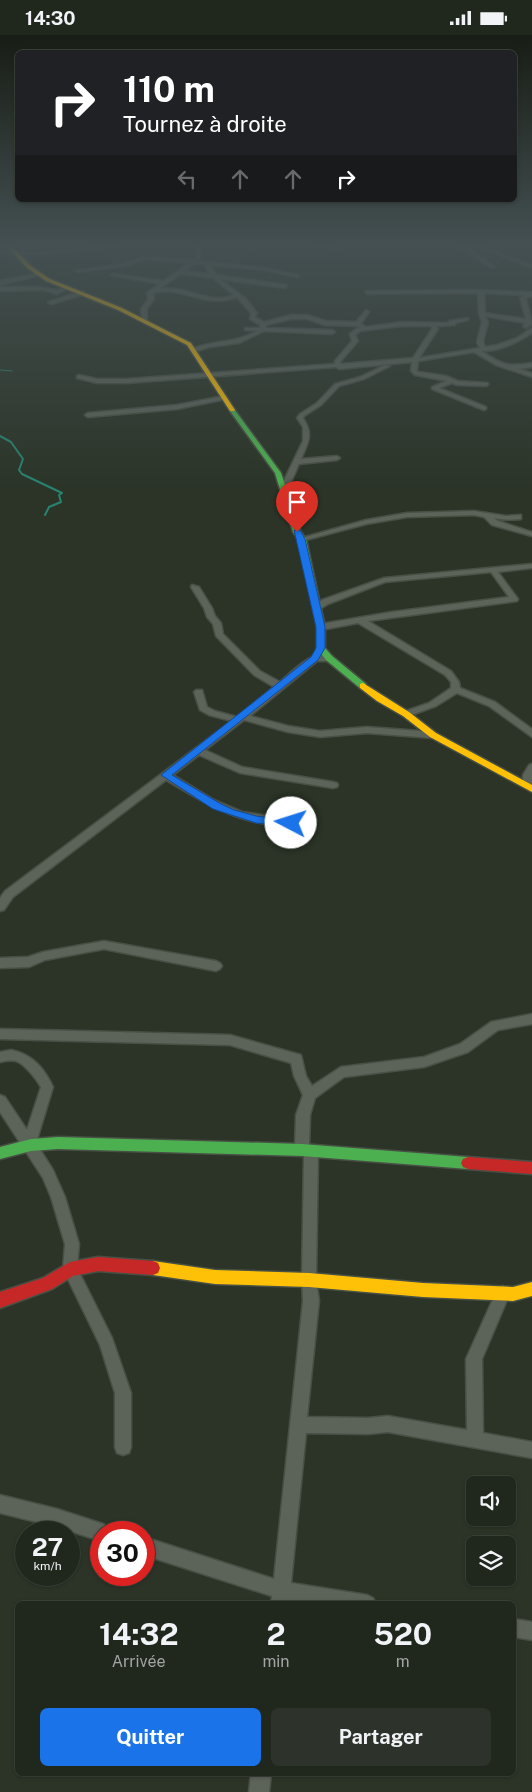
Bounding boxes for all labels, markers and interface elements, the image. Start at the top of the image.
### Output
text: 14:30 [25,7,76,29]
text: 110 m [123,69,215,110]
icon: right [40,70,105,135]
text: Tournez à droite [123,111,287,137]
icon: left [173,165,201,193]
icon: ahead [226,165,254,193]
icon: ahead [279,165,307,193]
icon: right [332,165,360,193]
pin [276,481,318,532]
icon: arrive [283,488,311,516]
position arrow [264,796,316,848]
map controls [466,1476,516,1586]
button: sound [466,1476,516,1526]
speed limit sign: 30 [90,1521,155,1586]
text: 27 [32,1532,63,1562]
button: layers [466,1536,516,1586]
text: km/h [33,1559,62,1573]
text: 14:32 [99,1616,179,1652]
text: 2 [266,1616,285,1652]
text: 520 [373,1616,432,1652]
text: Arrivée [112,1652,166,1671]
text: min [262,1652,290,1671]
text: m [396,1652,410,1671]
button: Quitter [40,1708,261,1766]
button: Partager [271,1708,491,1766]

